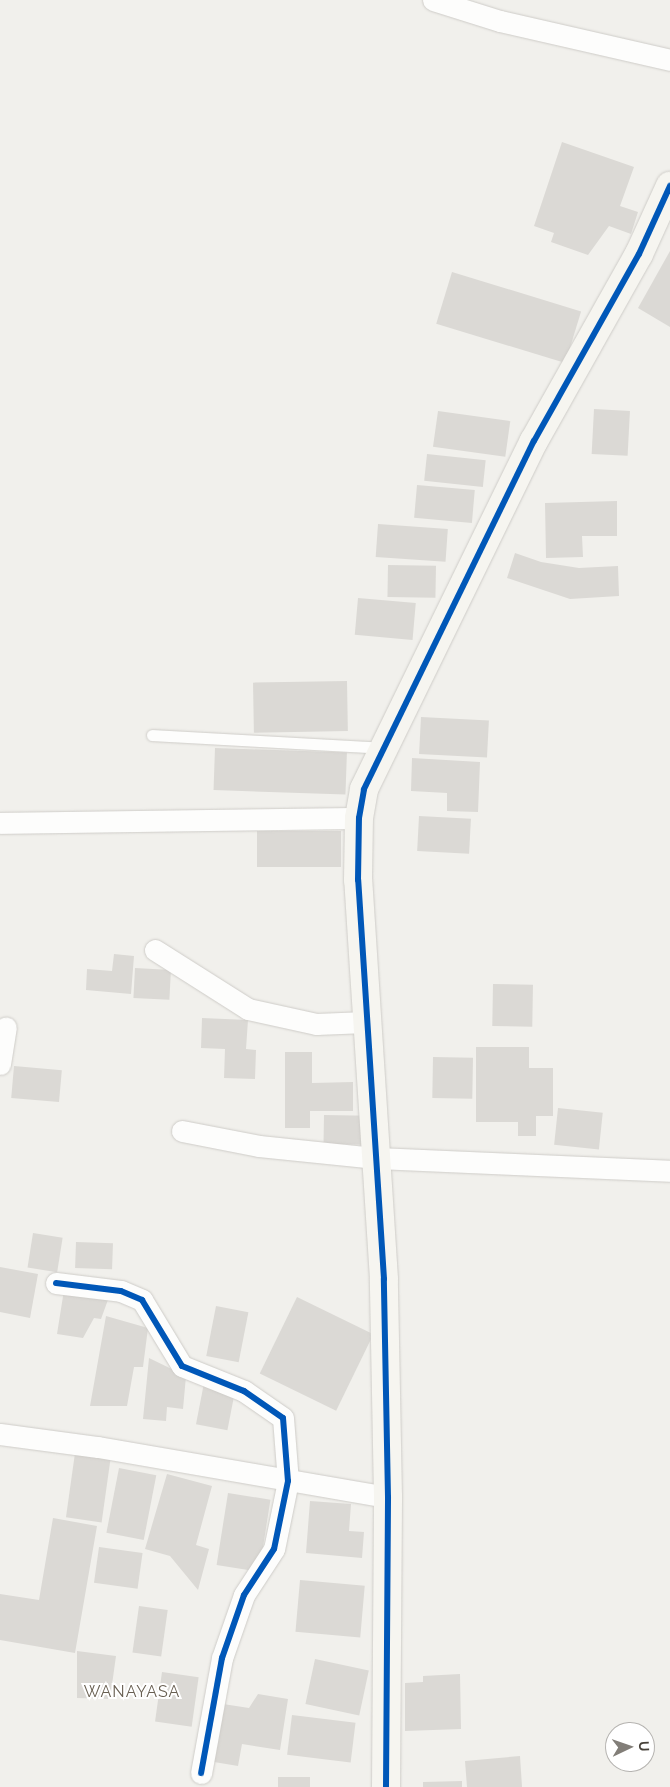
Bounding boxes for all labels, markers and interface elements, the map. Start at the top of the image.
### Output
district label: WANAYASA [83,1682,181,1702]
north arrow [605,1722,655,1772]
text: U [636,1741,652,1752]

